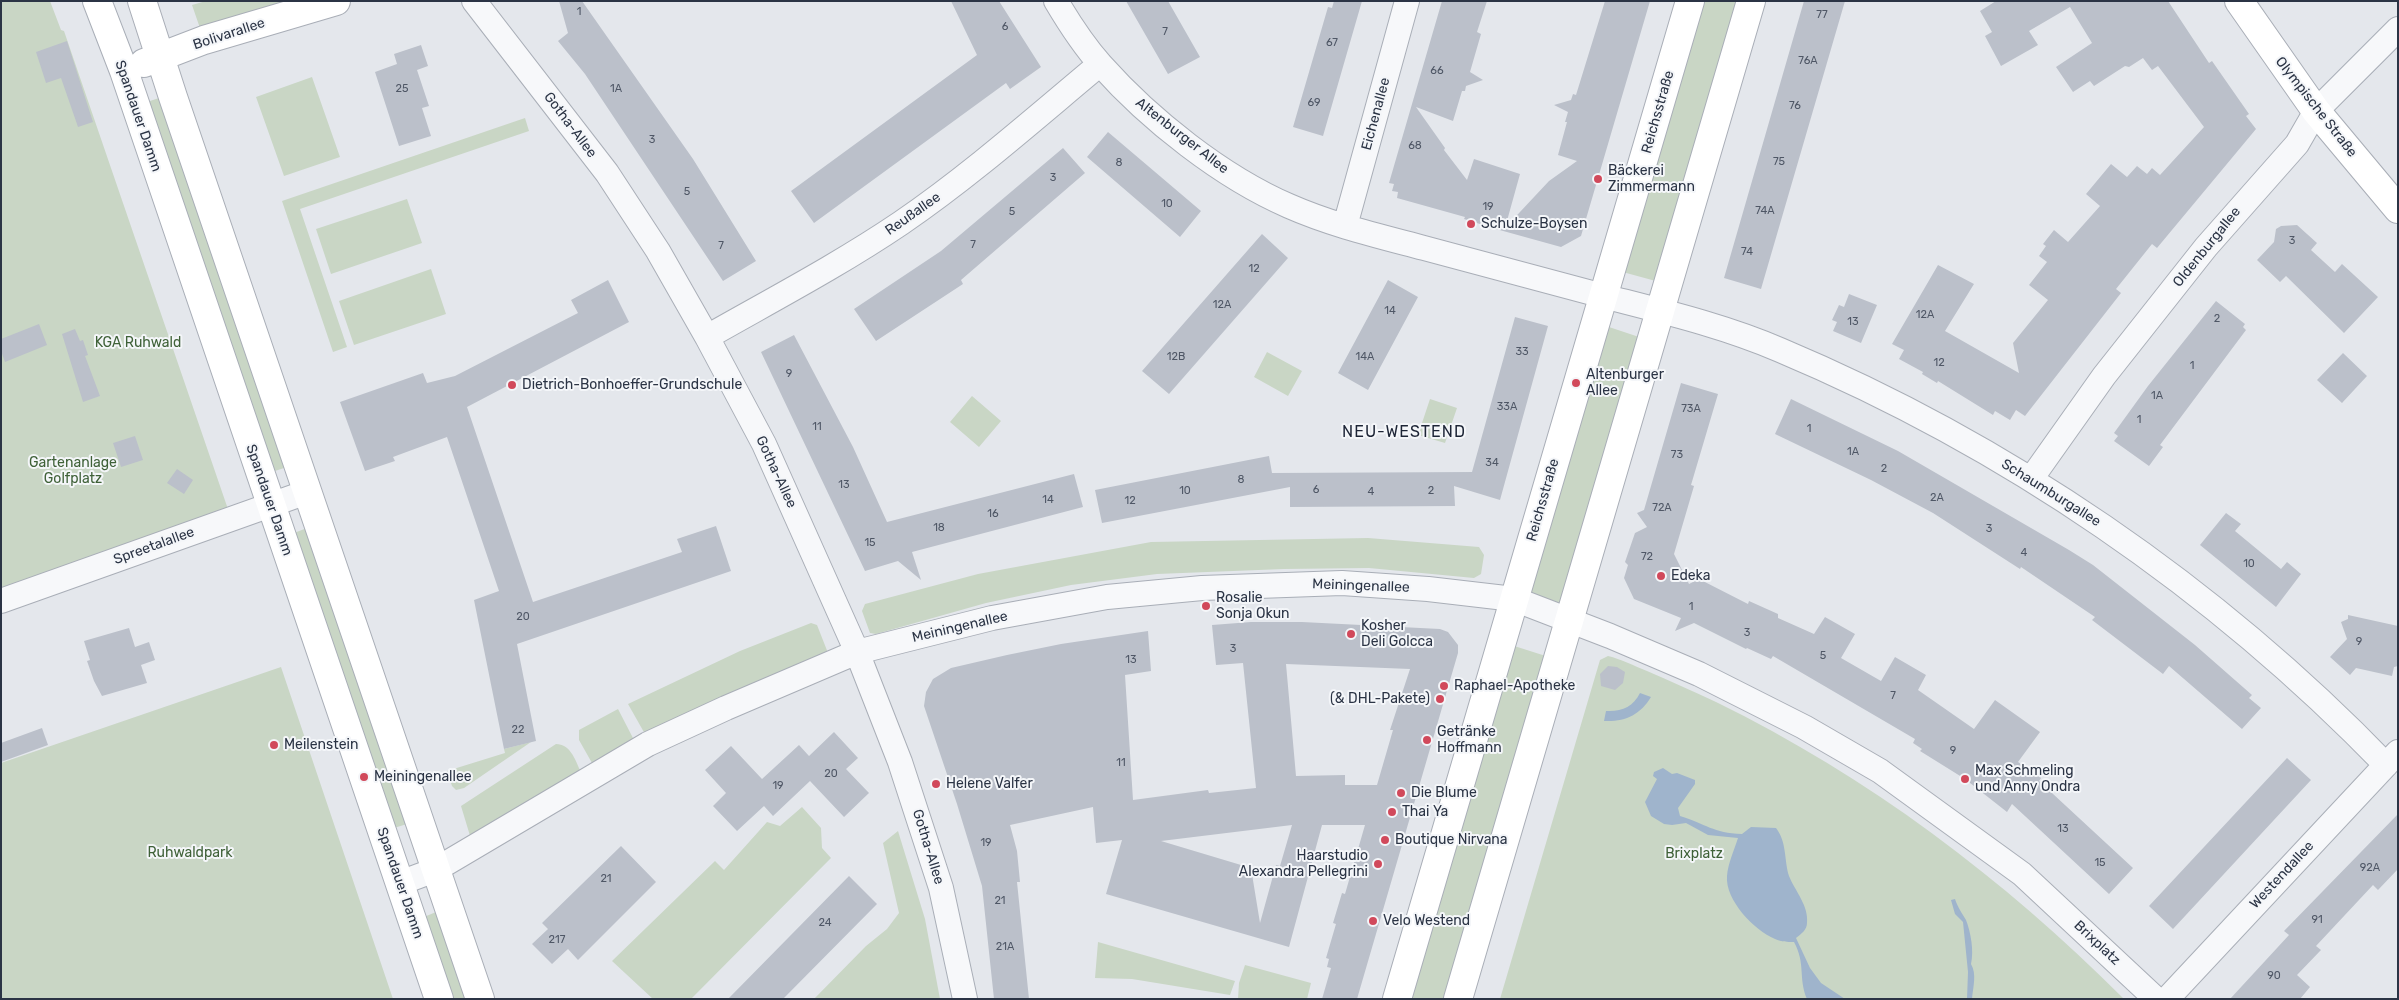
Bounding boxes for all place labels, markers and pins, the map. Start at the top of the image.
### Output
place label: Bäckerei Zimmermann [1608,163,1695,196]
marker: Bäckerei Zimmermann [1592,173,1604,185]
place label: Schulze-Boysen [1481,216,1587,232]
marker: Schulze-Boysen [1465,218,1477,230]
place label: Altenburger Allee [1586,367,1664,400]
place label: Dietrich-Bonhoeffer-Grundschule [522,377,742,393]
marker: Altenburger Allee [1570,377,1582,389]
marker: Dietrich-Bonhoeffer-Grundschule [506,379,518,391]
place label: Edeka [1671,568,1710,584]
marker: Edeka [1655,570,1667,582]
place label: Rosalie Sonja Okun [1216,590,1290,622]
marker: Rosalie Sonja Okun [1200,600,1212,612]
place label: Kosher Deli Golcca [1361,618,1433,650]
marker: Kosher Deli Golcca [1345,628,1357,640]
place label: Raphael-Apotheke [1454,678,1575,694]
marker: Raphael-Apotheke [1438,680,1450,692]
place label: (& DHL-Pakete) [1330,691,1430,707]
marker: (& DHL-Pakete) [1434,693,1446,705]
place label: Getränke Hoffmann [1437,724,1502,756]
marker: Getränke Hoffmann [1421,734,1433,746]
place label: Meilenstein [284,737,358,753]
marker: Meilenstein [268,739,280,751]
place label: Max Schmeling und Anny Ondra [1975,763,2080,796]
place label: Meiningenallee [374,769,472,785]
marker: Meiningenallee [358,771,370,783]
marker: Max Schmeling und Anny Ondra [1959,773,1971,785]
place label: Helene Valfer [946,776,1033,792]
marker: Helene Valfer [930,778,942,790]
place label: Die Blume [1411,785,1477,801]
marker: Die Blume [1395,787,1407,799]
place label: Thai Ya [1402,804,1448,820]
marker: Thai Ya [1386,806,1398,818]
place label: Boutique Nirvana [1395,832,1508,848]
marker: Boutique Nirvana [1379,834,1391,846]
place label: Haarstudio Alexandra Pellegrini [1239,848,1368,880]
marker: Haarstudio Alexandra Pellegrini [1372,858,1384,870]
place label: Velo Westend [1383,913,1470,929]
marker: Velo Westend [1367,915,1379,927]

